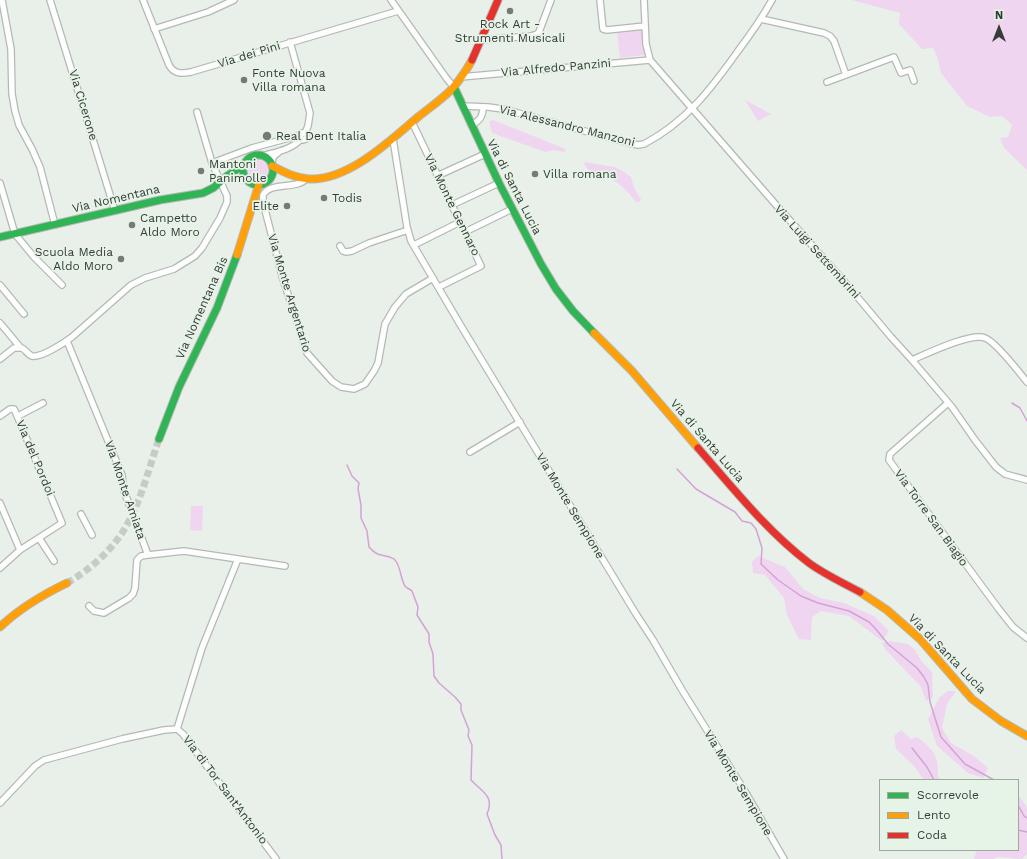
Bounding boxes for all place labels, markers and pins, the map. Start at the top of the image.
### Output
marker: Rock Art - Strumenti Musicali [505,6,515,16]
place label: Rock Art - Strumenti Musicali [455,17,565,45]
place label: Fonte Nuova Villa romana [252,66,326,94]
marker: Fonte Nuova Villa romana [239,75,249,85]
place label: Real Dent Italia [276,129,366,143]
marker: Real Dent Italia [261,130,273,142]
place label: Mantoni Panimolle [209,157,267,185]
marker: Mantoni Panimolle [196,166,206,176]
place label: Villa romana [543,167,617,181]
marker: Villa romana [530,169,540,179]
place label: Todis [332,191,362,205]
marker: Todis [319,193,329,203]
place label: Elite [253,199,279,213]
marker: Elite [282,201,292,211]
place label: Campetto Aldo Moro [140,211,200,239]
marker: Campetto Aldo Moro [127,220,137,230]
place label: Scuola Media Aldo Moro [35,245,113,273]
marker: Scuola Media Aldo Moro [116,254,126,264]

